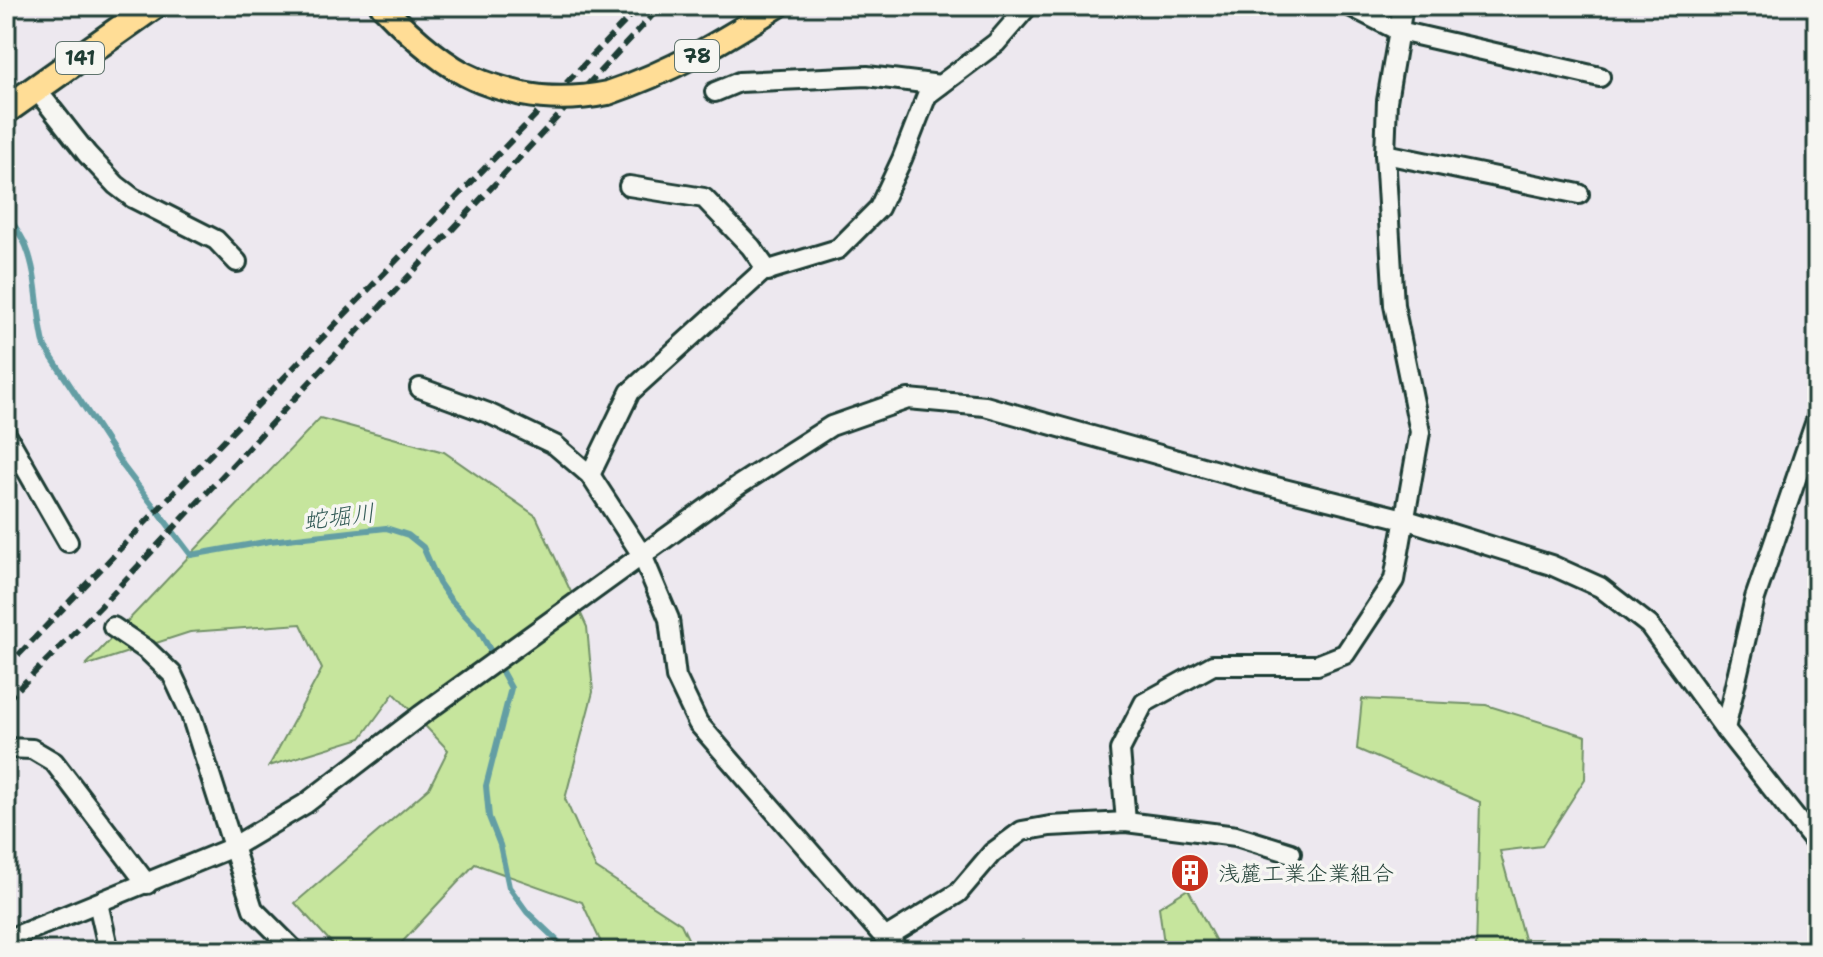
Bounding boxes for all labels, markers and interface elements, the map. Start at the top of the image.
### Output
road number: 78 [675,40,719,72]
road number: 141 [56,42,104,74]
water label: 蛇堀川 [301,497,377,537]
building icon: 浅麓工業企業組合 [1169,852,1211,894]
place label: 浅麓工業企業組合 [1218,859,1394,888]

